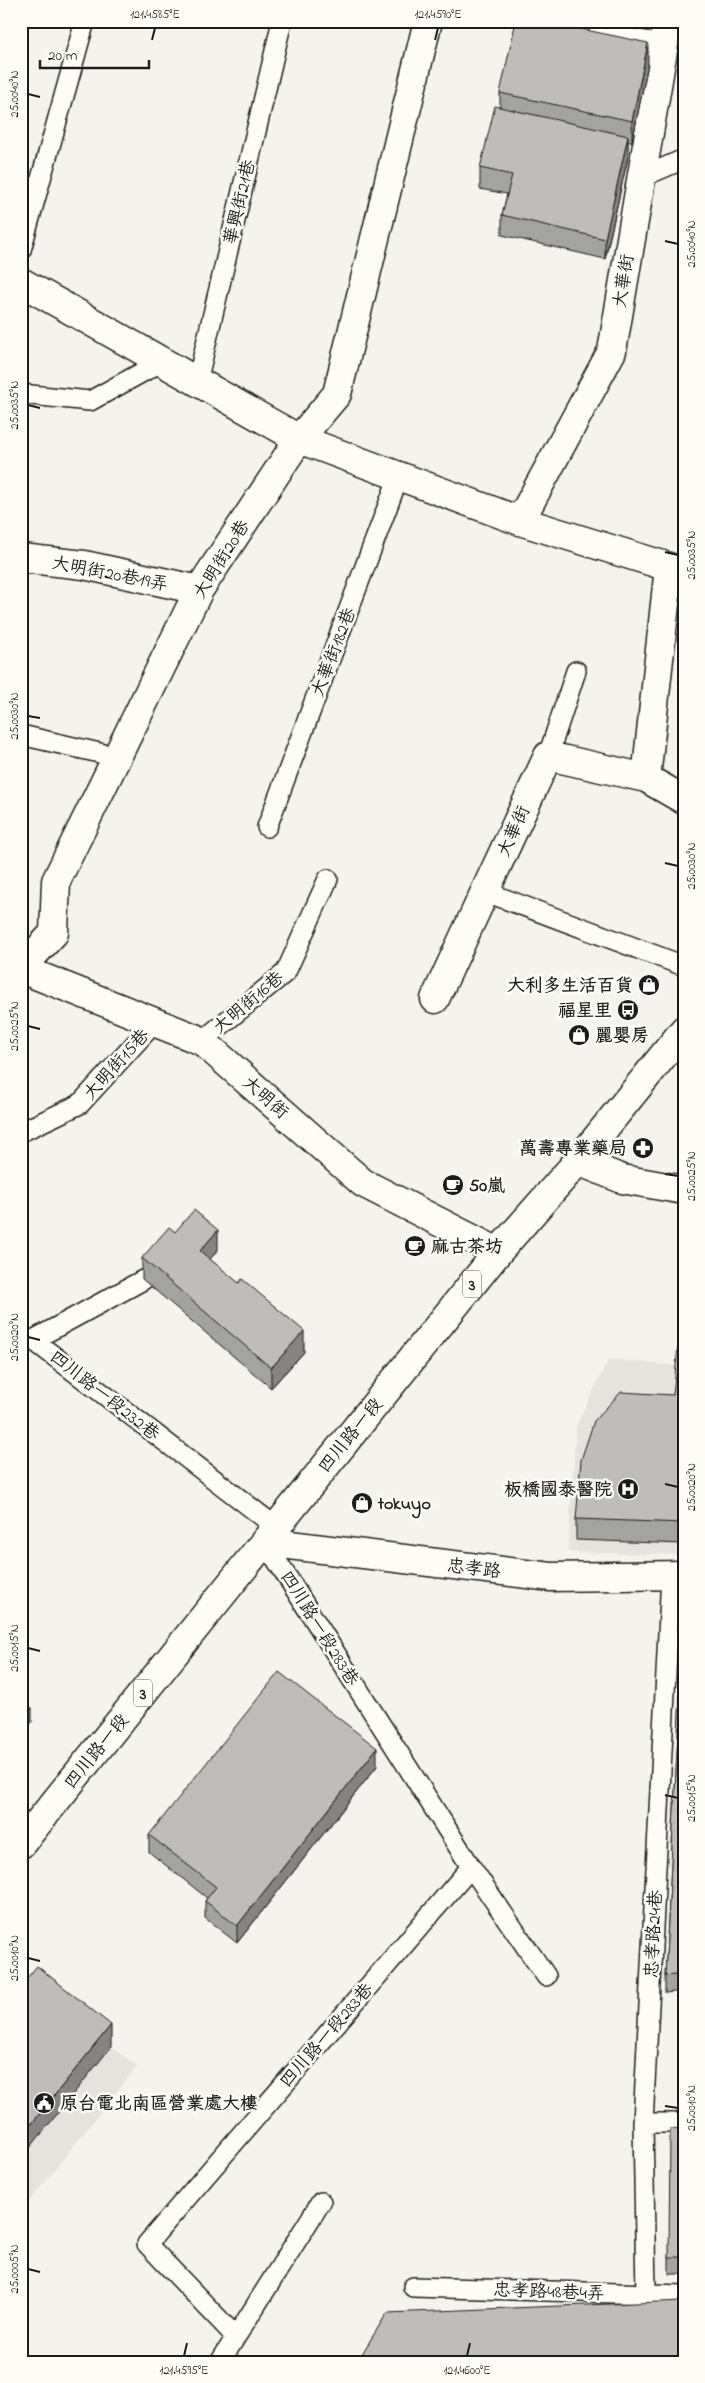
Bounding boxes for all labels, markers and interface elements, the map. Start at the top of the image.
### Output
text: 121.4585°E [130,6,180,24]
text: 121.4590°E [414,6,462,24]
scale bar [40,38,149,70]
text: 20 m [48,45,78,67]
text: 25.0040°N [6,70,24,118]
street label: 華興街21巷 [219,157,263,248]
text: 25.0040°N [683,220,701,268]
street label: 大華街 [608,253,642,310]
text: 25.0035°N [6,381,24,429]
street label: 大明街20巷 [188,516,257,605]
text: 25.0035°N [683,531,701,579]
street label: 大明街20巷19弄 [49,551,170,599]
street label: 大華街182巷 [306,604,364,701]
text: 25.0030°N [6,692,24,740]
street label: 大華街 [492,802,538,862]
text: 25.0030°N [683,842,701,890]
street label: 大明街16巷 [208,966,290,1041]
shop icon: 大利多生活百貨 [637,973,661,997]
place label: 大利多生活百貨 [507,974,633,1000]
bus stop icon: 福星里 [616,998,640,1022]
place label: 福星里 [558,999,612,1025]
text: 25.0025°N [6,1001,24,1051]
shop icon: 麗嬰房 [567,1023,591,1047]
street label: 大明街15巷 [78,1024,157,1107]
place label: 麗嬰房 [595,1024,649,1050]
street label: 大明街 [236,1071,294,1126]
pharmacy icon: 萬壽專業藥局 [631,1136,655,1160]
place label: 萬壽專業藥局 [519,1137,627,1163]
text: 25.0025°N [683,1151,701,1201]
cafe icon: 50嵐 [441,1173,465,1197]
place label: 50嵐 [469,1174,505,1200]
cafe icon: 麻古茶坊 [403,1234,427,1258]
place label: 麻古茶坊 [431,1235,503,1261]
road number: 3 [463,1270,481,1298]
text: 25.0020°N [6,1313,24,1361]
street label: 四川路一段232巷 [43,1345,164,1448]
street label: 四川路一段 [313,1393,390,1479]
text: 25.0020°N [683,1463,701,1511]
hospital icon: 板橋國泰醫院 [616,1477,640,1501]
place label: 板橋國泰醫院 [504,1478,612,1504]
shop icon: tokuyo [350,1491,374,1515]
place label: tokuyo [377,1492,431,1519]
street label: 忠孝路 [445,1554,502,1586]
street label: 四川路一段283巷 [273,1567,364,1692]
text: 25.0015°N [6,1624,24,1672]
road number: 3 [134,1680,152,1706]
street label: 四川路一段 [59,1709,136,1795]
text: 25.0015°N [683,1774,701,1822]
street label: 忠孝路24巷 [640,1889,670,1979]
text: 25.0010°N [6,1935,24,1981]
street label: 四川路一段283巷 [275,1978,380,2094]
text: 25.0010°N [683,2085,701,2131]
public building icon: 原台電北南區營業處大樓 [32,2091,56,2115]
place label: 原台電北南區營業處大樓 [60,2092,258,2118]
text: 25.0005°N [6,2244,24,2294]
street label: 忠孝路48巷4弄 [493,2278,605,2308]
text: 121.4595°E [160,2362,208,2380]
text: 121.4600°E [443,2362,491,2380]

